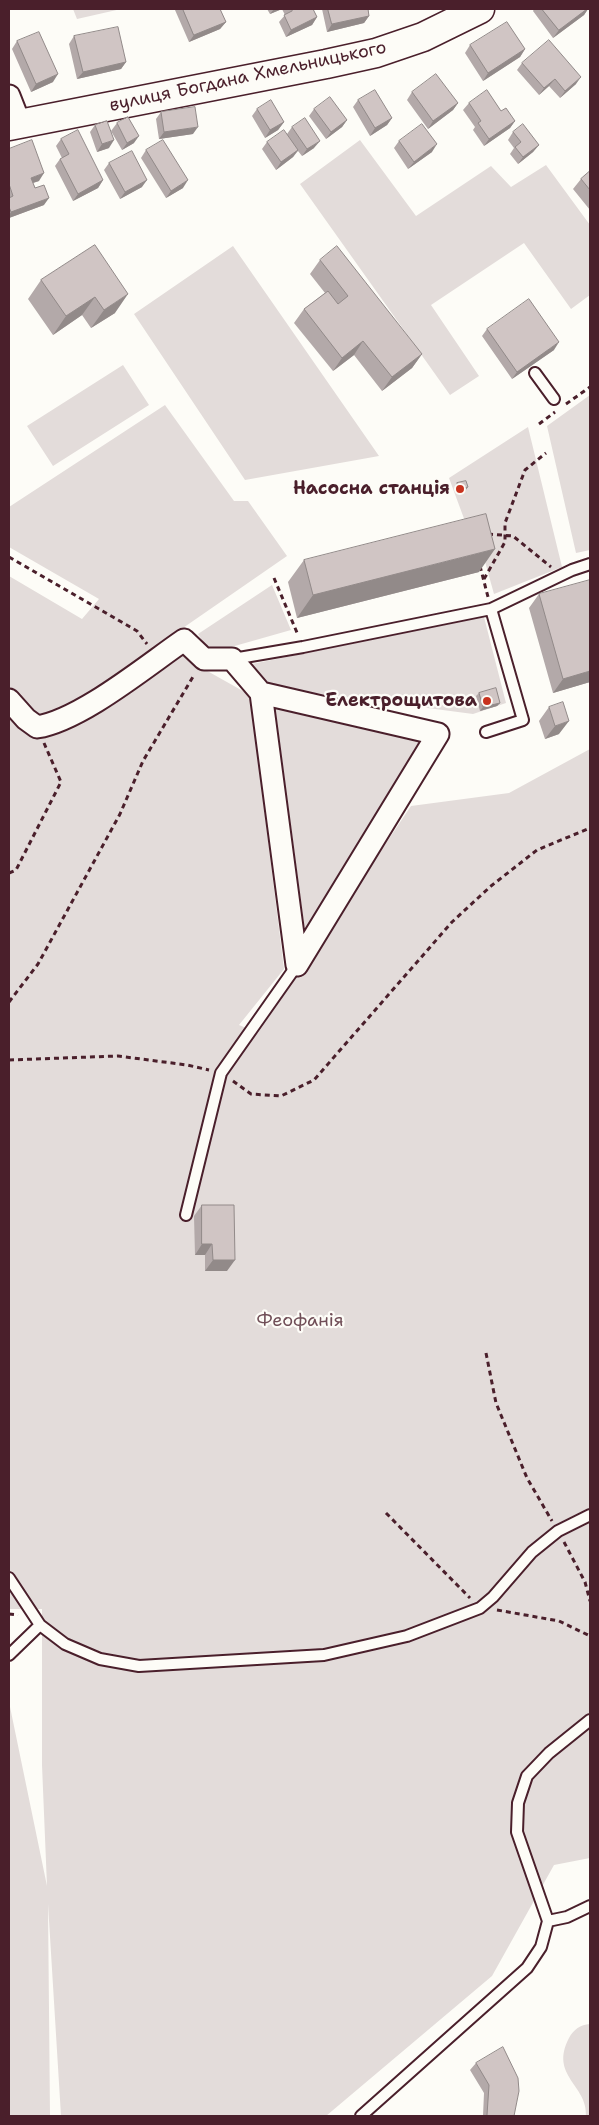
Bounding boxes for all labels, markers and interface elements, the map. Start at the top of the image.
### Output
street label: вулиця Богдана Хмельницького [107,37,389,117]
place label: Насосна станція [293,478,450,500]
marker: Насосна станція [454,483,466,495]
place label: Електрощитова [325,690,477,712]
marker: Електрощитова [481,695,493,707]
park label: Феофанія [256,1310,344,1332]

